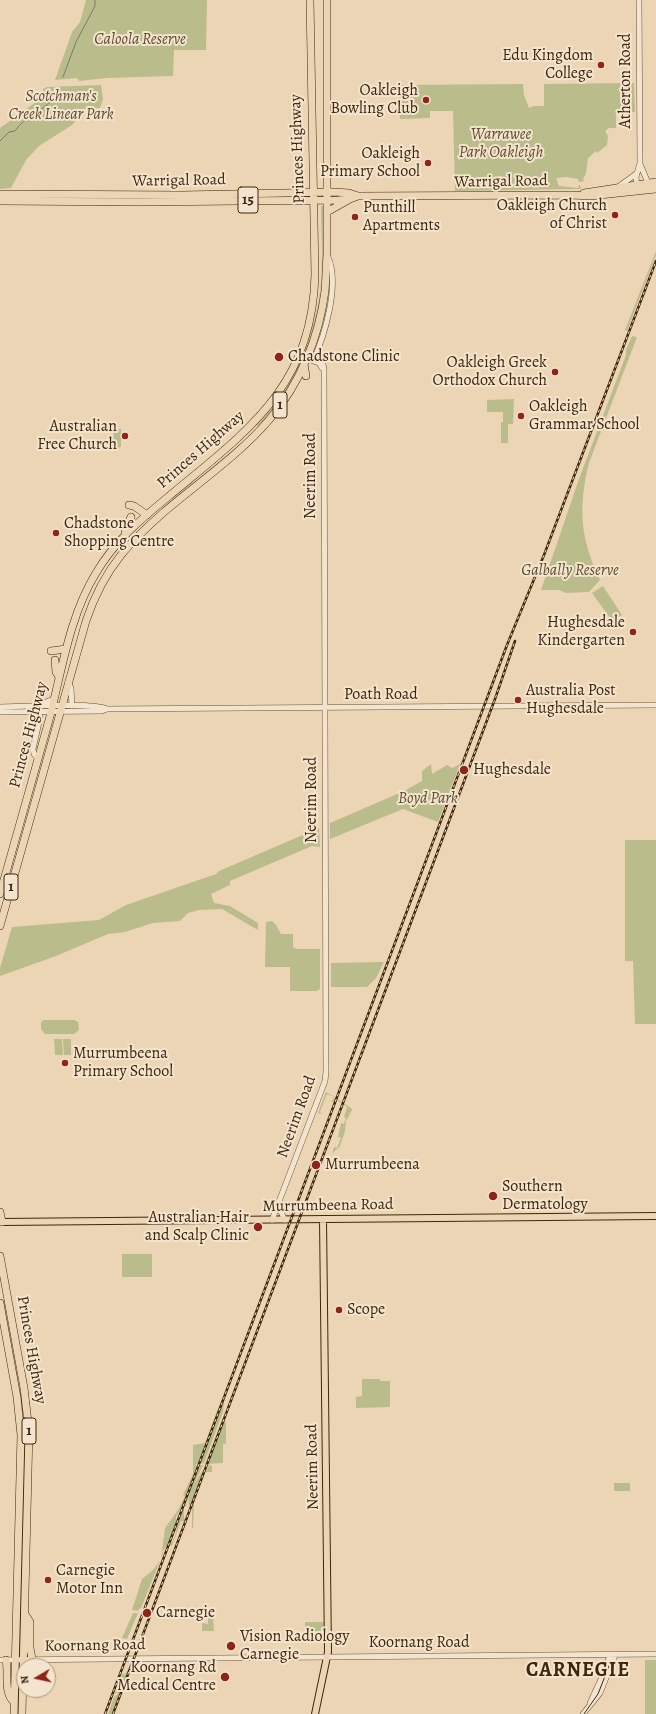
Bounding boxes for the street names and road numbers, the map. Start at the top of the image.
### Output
street label: Atherton Road [616,34,636,128]
street label: Princes Highway [286,94,310,204]
street label: Warrigal Road [132,171,226,191]
street label: Warrigal Road [454,172,548,192]
road number: 15 [238,187,258,213]
road number: 1 [273,392,287,418]
street label: Princes Highway [153,407,249,493]
street label: Neerim Road [301,433,321,519]
street label: Princes Highway [6,680,52,790]
street label: Poath Road [344,685,418,705]
street label: Neerim Road [302,757,322,843]
road number: 1 [4,874,18,900]
street label: Neerim Road [273,1073,321,1161]
street label: Murrumbeena Road [262,1195,394,1217]
street label: Princes Highway [12,1294,50,1406]
road number: 1 [22,1418,36,1444]
street label: Neerim Road [303,1424,323,1510]
street label: Koornang Road [368,1633,470,1653]
street label: Koornang Road [44,1636,146,1656]

